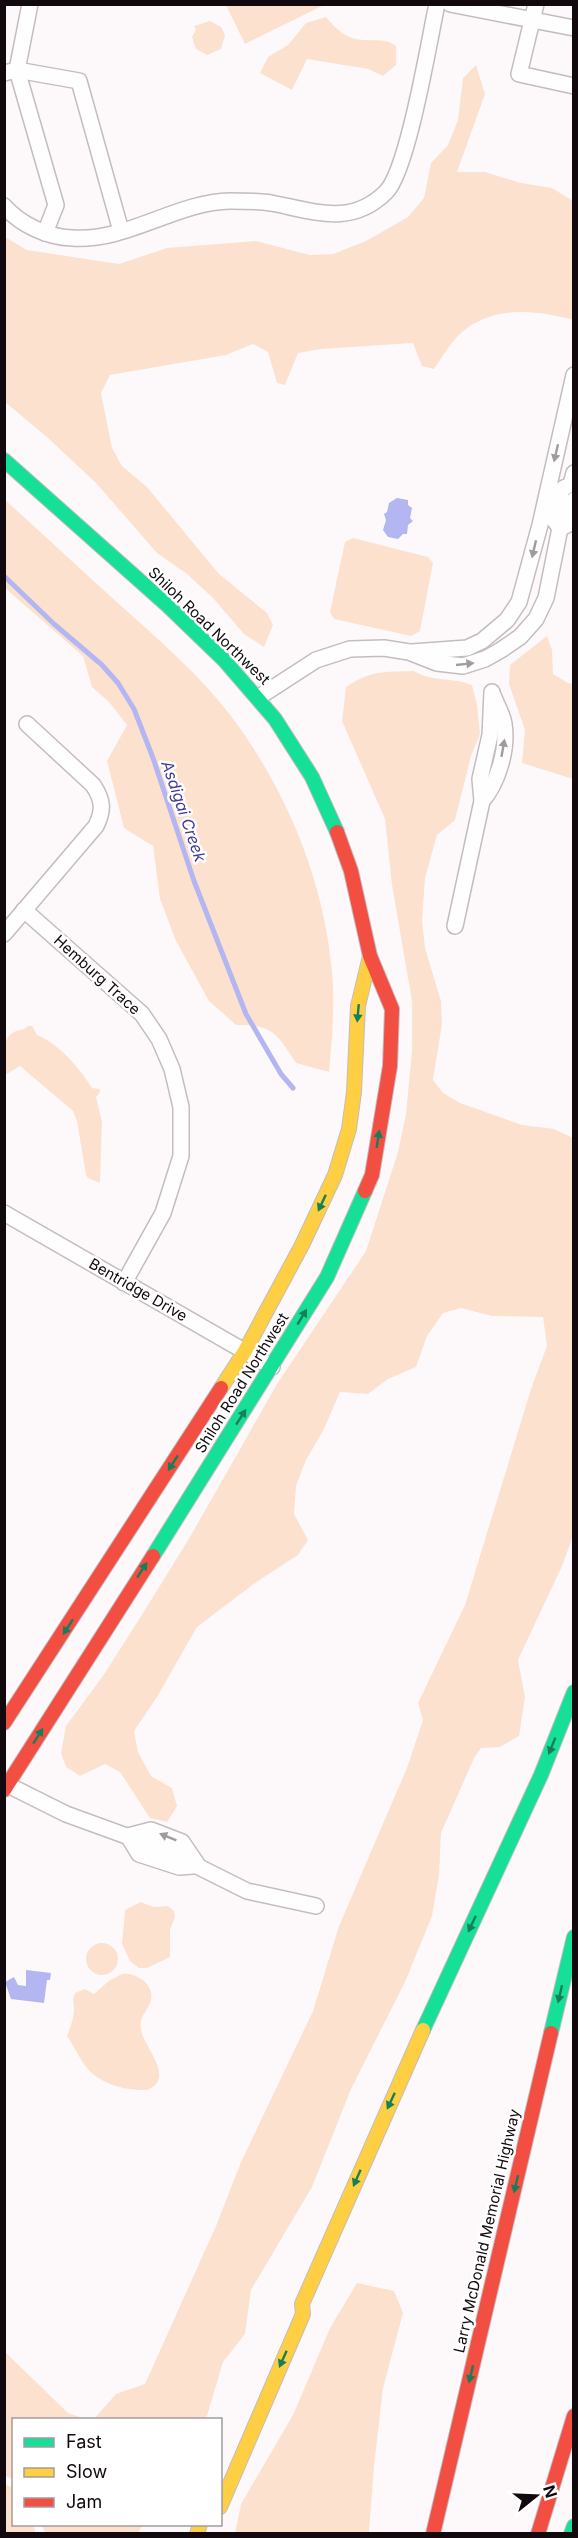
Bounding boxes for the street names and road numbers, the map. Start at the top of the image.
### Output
street label: Shiloh Road Northwest [145,563,274,689]
street label: Hemburg Trace [50,931,145,1019]
street label: Bentridge Drive [86,1254,191,1325]
street label: Shiloh Road Northwest [191,1309,293,1456]
street label: Larry McDonald Memorial Highway [449,2107,524,2355]

